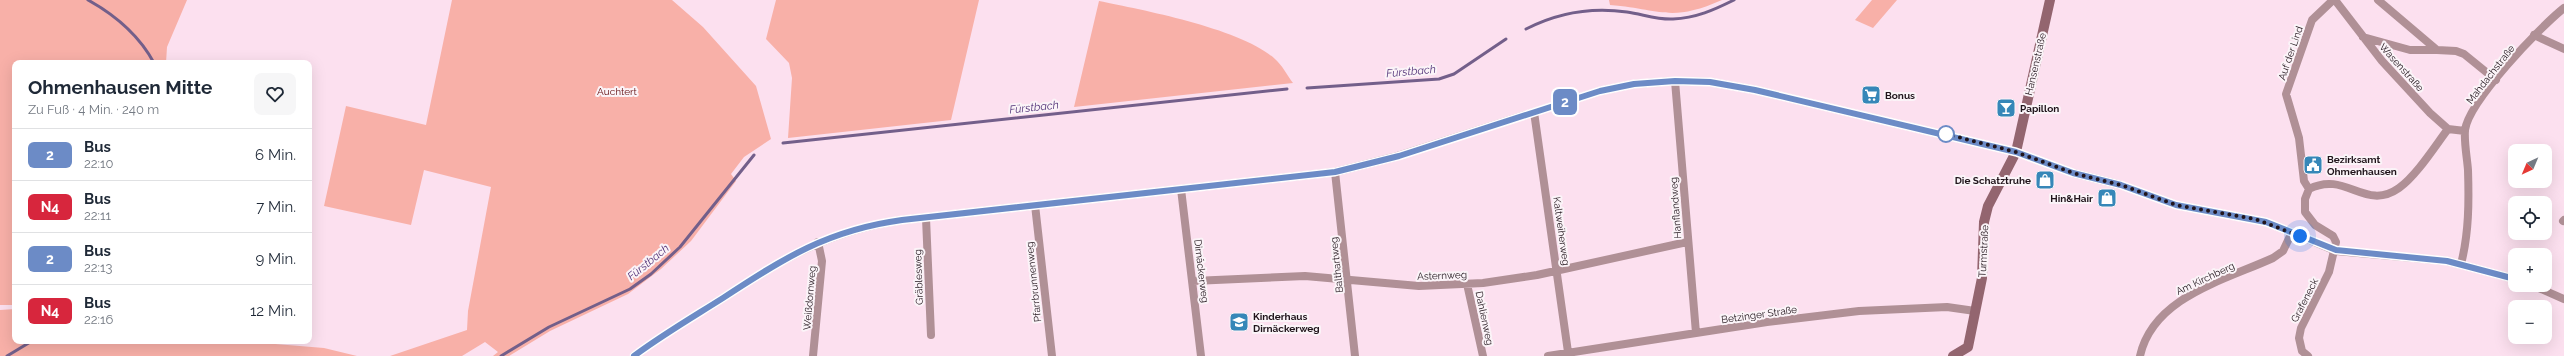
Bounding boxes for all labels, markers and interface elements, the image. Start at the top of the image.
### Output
street label: Auf der Lind [2276,25,2305,82]
street label: Hansenstraße [2023,32,2048,96]
street label: Wasenstraße [2377,41,2426,94]
street label: Mahdachstraße [2464,43,2517,106]
water label: Fürstbach [1386,63,1436,80]
button: heart [254,73,296,115]
text: Ohmenhausen Mitte [28,76,212,98]
supermarket icon: Bonus [1860,84,1882,106]
park label: Auchtert [597,86,638,97]
line badge: 2 [1552,89,1578,115]
place label: Bonus [1885,90,1915,101]
text: 2 [1561,94,1569,110]
bar icon: Papillon [1995,97,2017,119]
water label: Fürstbach [1009,98,1059,117]
text: Zu Fuß · 4 Min. · 240 m [28,102,159,117]
place label: Papillon [2020,103,2059,114]
unlabelled marker [1937,125,1955,143]
text: Bus [84,138,111,156]
north arrow [2508,144,2552,188]
map controls [2508,144,2552,344]
text: 6 Min. [255,146,296,164]
text: 2 [46,147,54,163]
public building icon: Bezirksamt Ohmenhausen [2302,154,2324,176]
place label: Bezirksamt Ohmenhausen [2327,154,2397,177]
text: 22:10 [84,156,114,171]
shop icon: Die Schatztruhe [2034,169,2056,191]
place label: Die Schatztruhe [1955,175,2031,186]
street label: Hanflandweg [1668,177,1683,239]
shop icon: Hin&Hair [2096,187,2118,209]
text: Bus [84,190,111,208]
place label: Hin&Hair [2050,193,2093,204]
street label: Kaltweiherweg [1551,196,1572,266]
button: locate [2508,196,2552,240]
text: 7 Min. [256,198,296,216]
text: N4 [41,199,59,215]
text: 22:11 [84,208,111,223]
street label: Turmstraße [1977,224,1990,277]
your location [2290,226,2310,246]
street label: Balthartweg [1328,236,1345,294]
street label: Dirnäckerweg [1192,239,1211,304]
street label: Pfarrbrunnenweg [1024,241,1043,323]
text: Bus [84,242,111,260]
water label: Fürstbach [625,242,672,283]
button: + [2508,248,2552,292]
street label: Gräblesweg [912,249,925,305]
text: 9 Min. [255,250,296,268]
text: 2 [46,251,54,267]
text: 22:13 [84,260,113,275]
street label: Am Kirchberg [2174,260,2236,297]
street label: Weißdornweg [801,265,818,331]
street label: Asternweg [1417,269,1467,282]
street label: Grafeneck [2289,276,2320,324]
street label: Dahlienweg [1473,290,1496,346]
text: Bus [84,294,111,312]
button: − [2508,300,2552,344]
text: 12 Min. [250,302,296,320]
text: N4 [41,303,59,319]
street label: Betzinger Straße [1721,304,1798,325]
school or university icon: Kinderhaus Dirnäckerweg [1228,311,1250,333]
place label: Kinderhaus Dirnäckerweg [1253,311,1320,334]
text: 22:16 [84,312,113,327]

